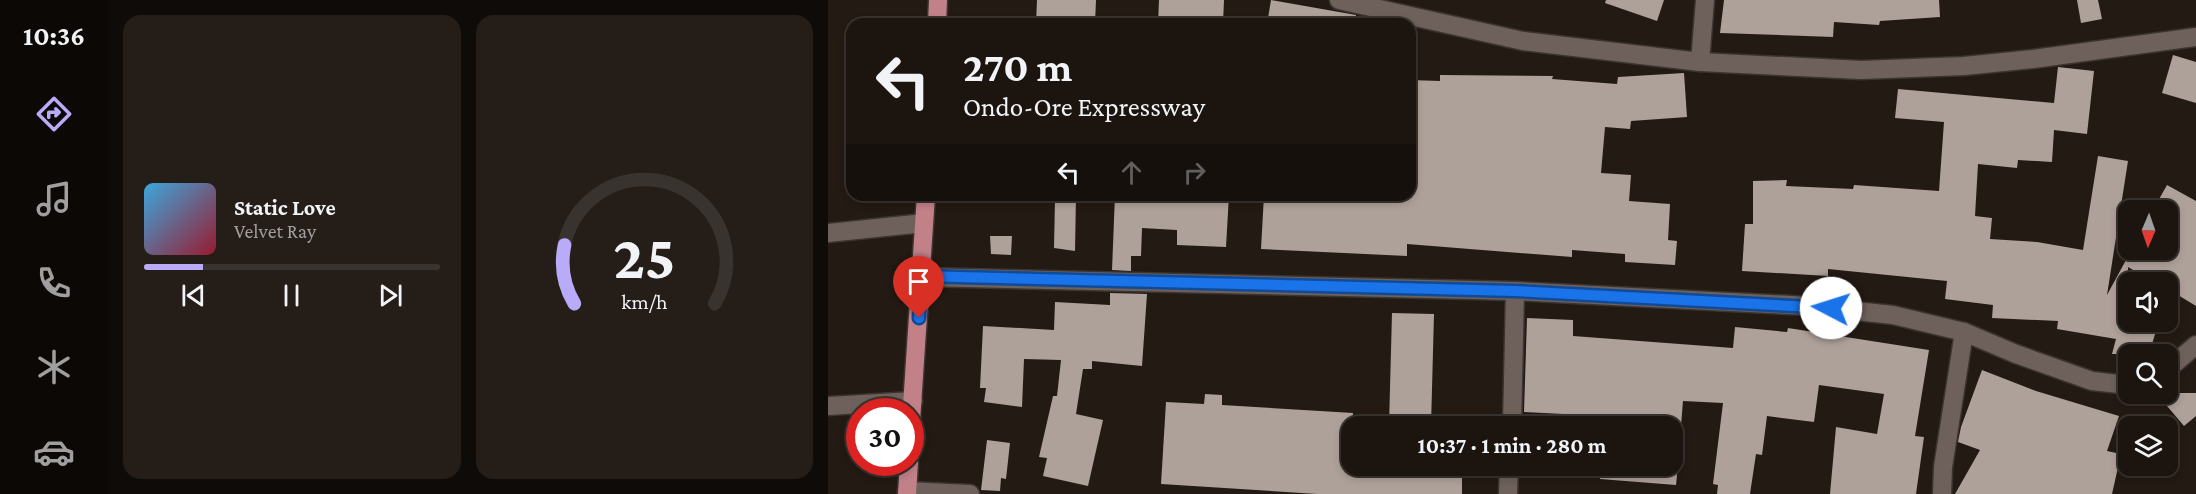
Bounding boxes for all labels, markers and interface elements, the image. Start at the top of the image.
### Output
text: 10:36 [23,21,85,51]
icon: left [864,42,942,120]
text: 270 m [963,43,1072,90]
text: Ondo-Ore Expressway [963,92,1205,122]
icon: directions [33,93,75,135]
icon: left [1052,156,1085,189]
icon: ahead [1115,156,1148,189]
icon: right [1178,156,1211,189]
icon: music [33,178,75,220]
text: Static Love [234,195,336,220]
north arrow [2118,200,2178,260]
map controls [2118,200,2178,476]
text: Velvet Ray [234,220,316,242]
text: 25 [613,222,675,291]
pin [893,256,944,318]
icon: phone [33,262,75,304]
icon: arrive [902,265,935,298]
button: sound [2118,272,2178,332]
position arrow [1799,276,1863,340]
icon: previous [177,279,210,312]
icon: pause [275,279,308,312]
icon: next [374,279,407,312]
text: km/h [621,290,668,314]
button: search [2118,344,2178,404]
icon: climate [33,346,75,388]
speed limit sign: 30 [846,398,924,476]
button: layers [2118,416,2178,476]
icon: car [33,431,75,473]
text: 10:37 · 1 min · 280 m [1418,433,1606,458]

